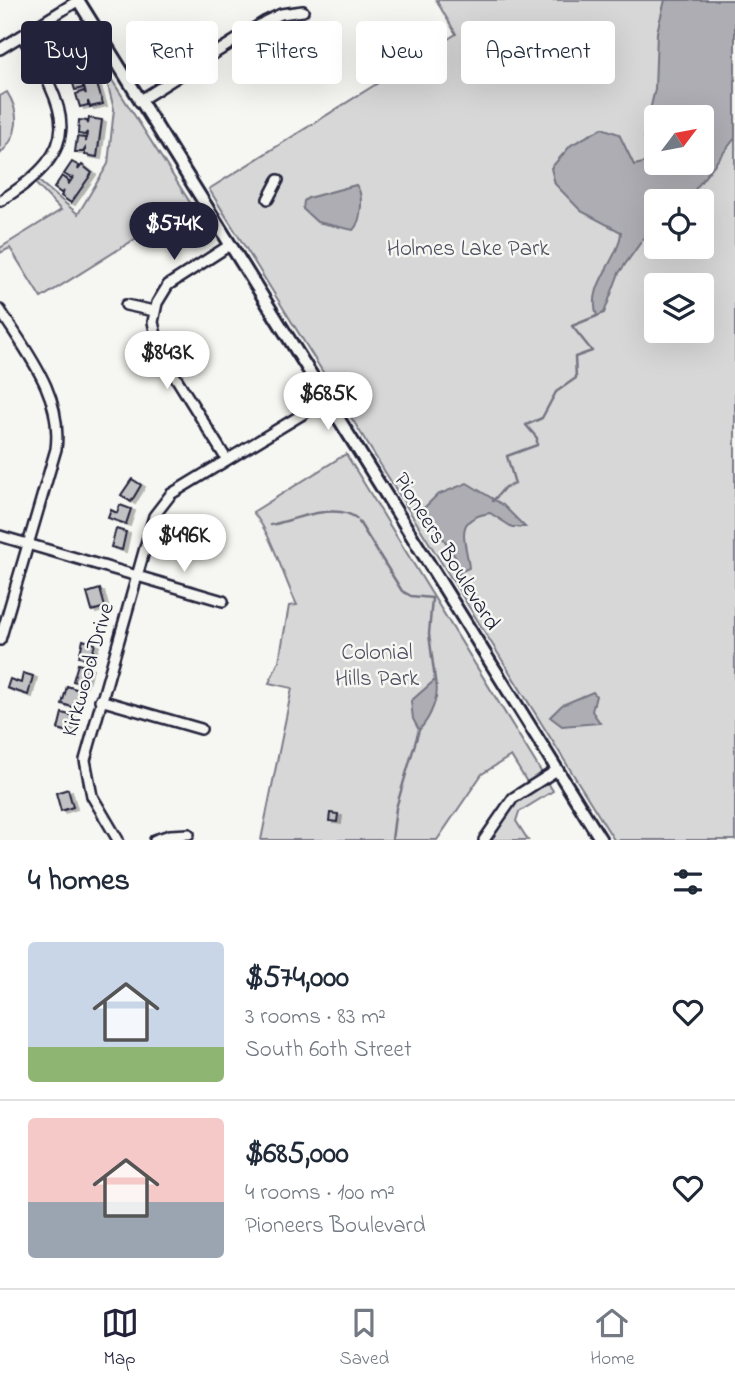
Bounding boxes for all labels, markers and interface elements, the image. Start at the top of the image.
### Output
chip: Buy [21,21,112,84]
chip: Rent [126,21,218,84]
chip: Filters [232,21,342,84]
chip: New [356,21,447,84]
chip: Apartment [461,21,615,84]
north arrow [644,105,714,175]
map controls [644,105,714,343]
button: locate [644,189,714,259]
pin: $574K [125,202,223,262]
text: $574K [145,208,203,241]
park label: Holmes Lake Park [387,233,550,266]
button: layers [644,273,714,343]
pin: $843K [118,332,216,391]
text: $843K [141,337,193,370]
pin: $685K [279,372,377,432]
text: $685K [300,378,356,411]
street label: Pioneers Boulevard [384,467,508,637]
pin: $496K [135,514,233,574]
text: $496K [158,520,210,553]
street label: Kirkwood Drive [54,598,124,741]
park label: Colonial Hills Park [335,637,420,696]
text: 4 homes [28,860,130,904]
icon: filters [669,863,707,901]
text: $574,000 [245,957,349,1001]
icon: home [84,970,168,1054]
icon: heart [669,993,707,1031]
text: 3 rooms · 83 m² [245,1001,386,1034]
text: South 60th Street [245,1034,412,1067]
text: $685,000 [245,1133,349,1177]
icon: home [84,1146,168,1230]
icon: heart [669,1169,707,1207]
text: 4 rooms · 100 m² [245,1177,395,1210]
text: Pioneers Boulevard [245,1210,426,1243]
tab: Map [101,1304,139,1373]
tab: Saved [340,1304,389,1373]
tab: Home [590,1304,634,1373]

